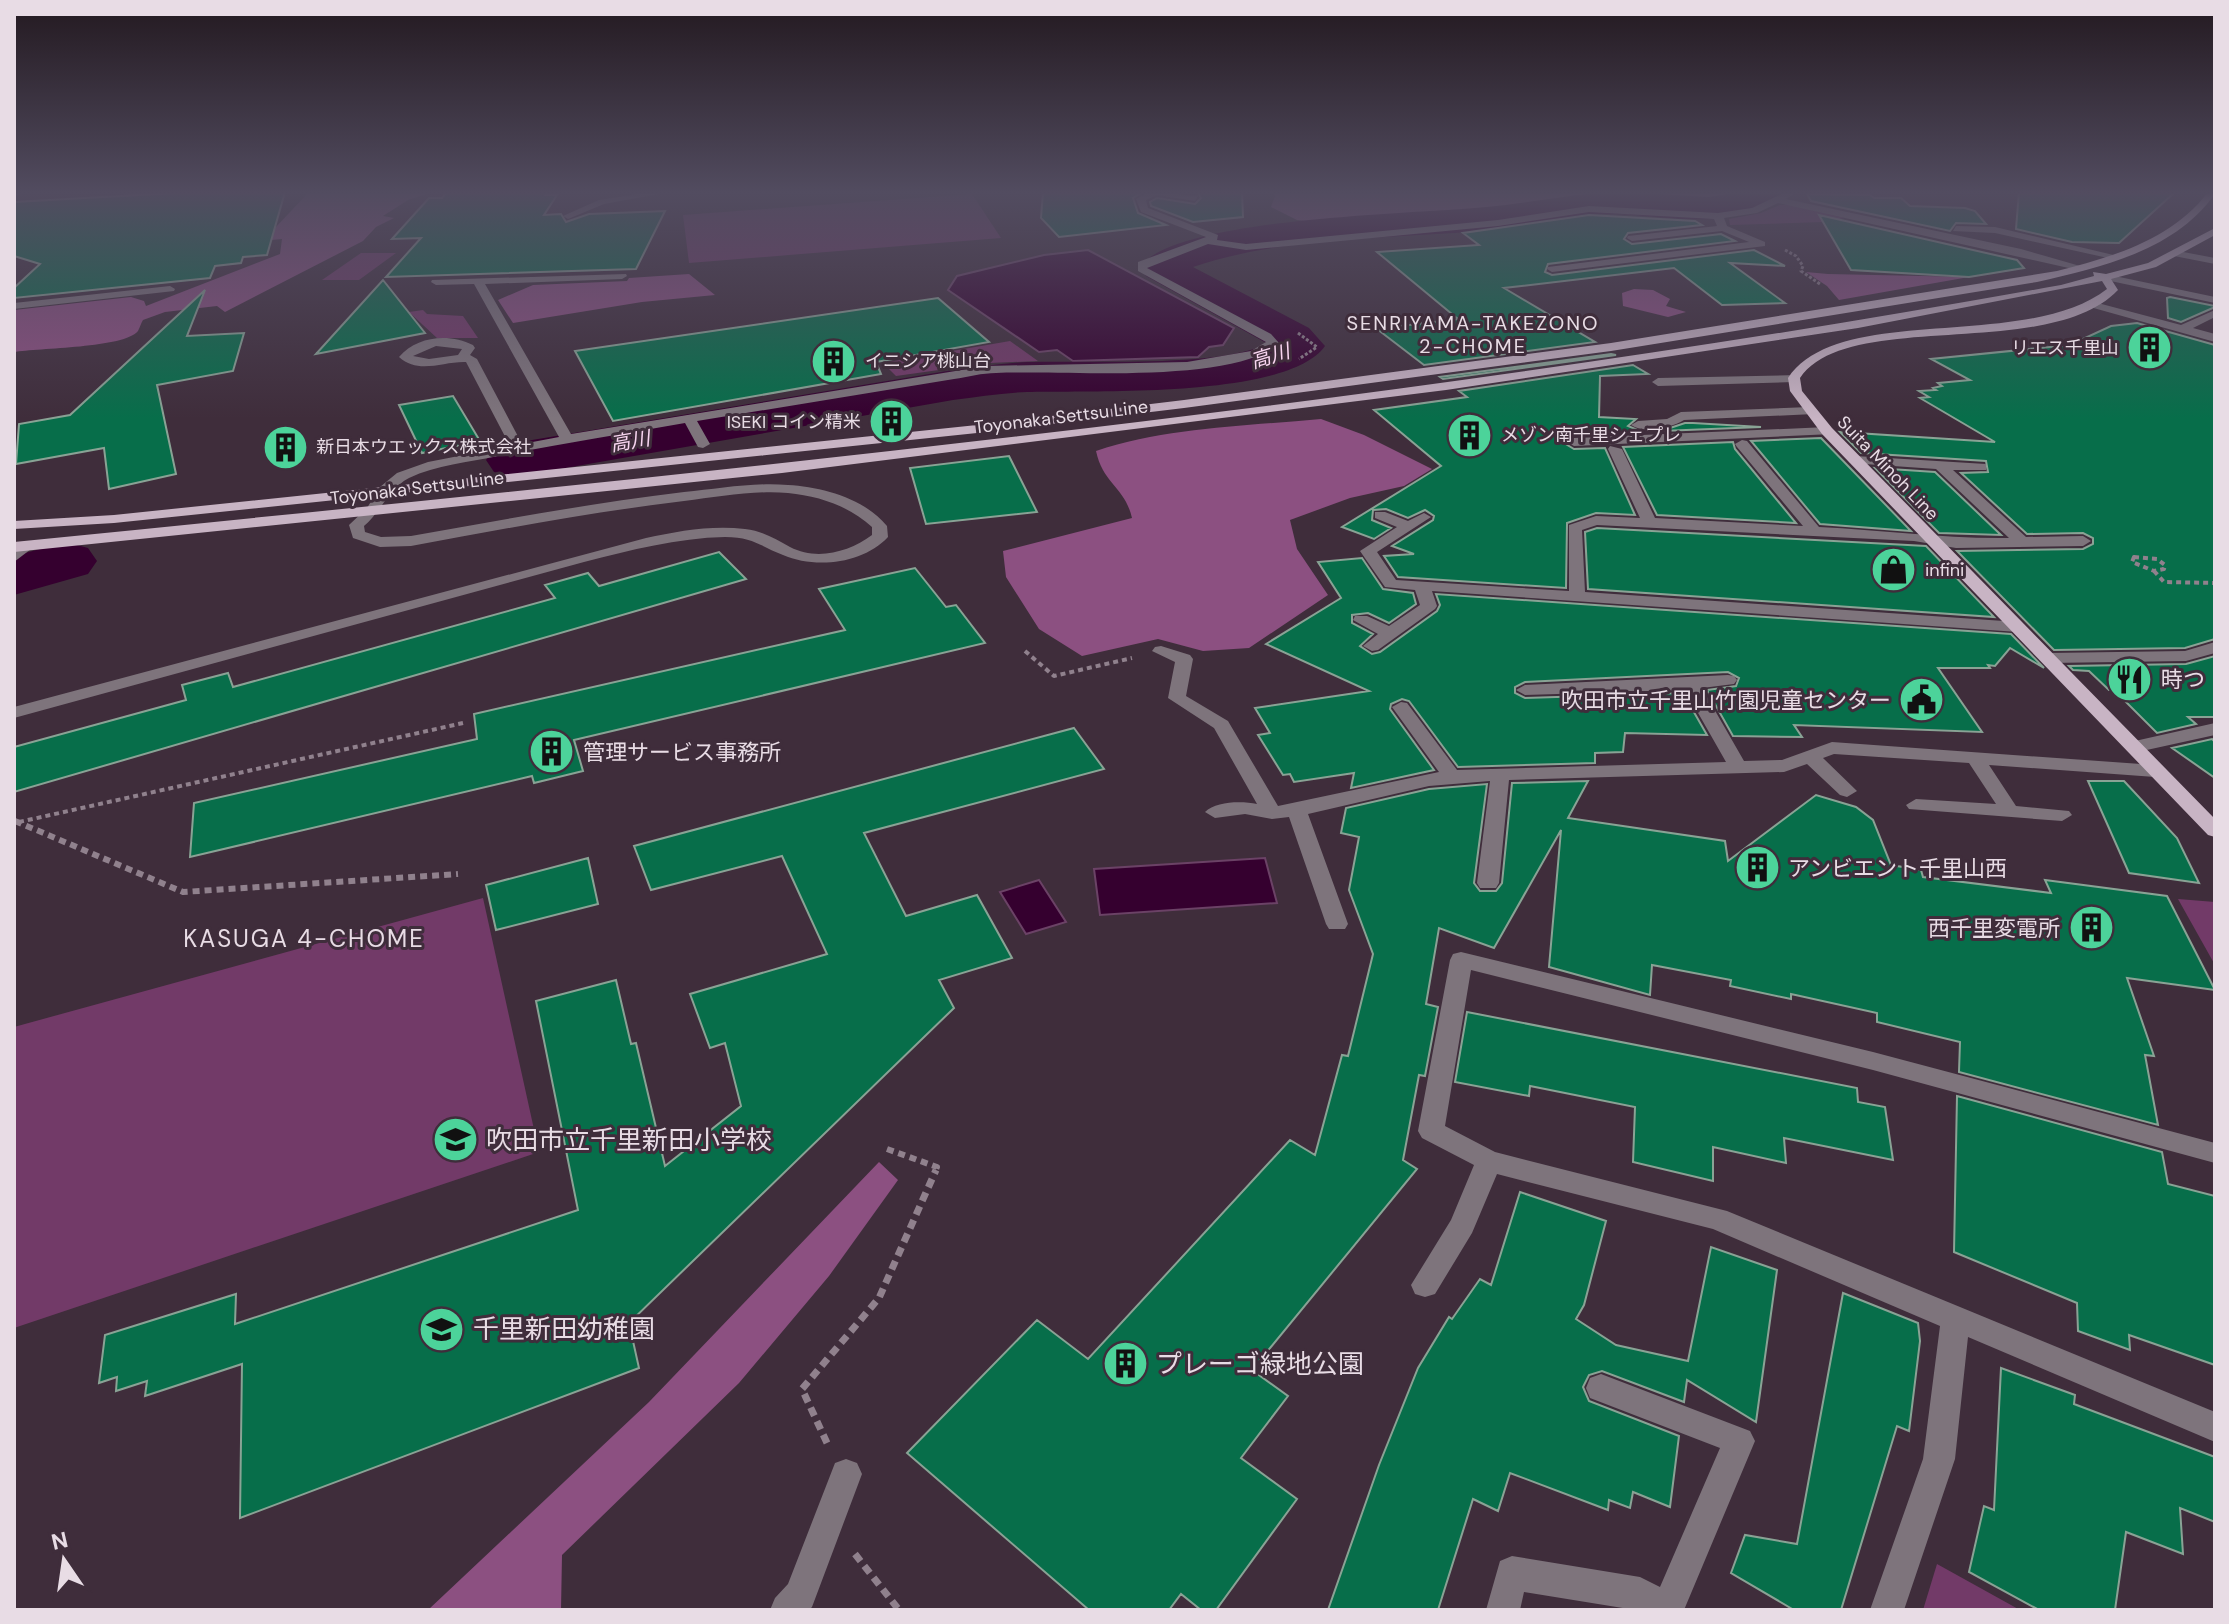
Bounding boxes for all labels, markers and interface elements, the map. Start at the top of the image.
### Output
district label: SENRIYAMA-TAKEZONO 2-CHOME [1346,310,1600,359]
building icon: リエス千里山 [2126,324,2174,372]
place label: リエス千里山 [2011,336,2119,360]
building icon: イニシア桃山台 [810,337,858,385]
water label: 高川 [1247,337,1295,374]
place label: イニシア桃山台 [865,349,991,373]
street label: Toyonaka Settsu Line [973,394,1149,440]
building icon: ISEKI コイン精米 [868,398,916,446]
place label: ISEKI コイン精米 [727,410,861,434]
building icon: メゾン南千里シェプレ [1446,411,1494,459]
street label: Suita Minoh Line [1832,411,1944,525]
building icon: 新日本ウエックス株式会社 [261,423,309,471]
place label: メゾン南千里シェプレ [1501,423,1681,447]
water label: 高川 [608,424,654,457]
place label: 新日本ウエックス株式会社 [316,435,531,459]
street label: Toyonaka Settsu Line [329,465,505,511]
shop icon: infini [1870,546,1918,594]
place label: infini [1925,558,1964,582]
restaurant icon: 時つ [2106,655,2154,703]
place label: 時つ [2161,665,2205,694]
public building icon: 吹田市立千里山竹園児童センター [1898,676,1946,724]
place label: 吹田市立千里山竹園児童センター [1561,686,1891,715]
building icon: 管理サービス事務所 [528,728,576,776]
place label: 管理サービス事務所 [583,738,781,767]
building icon: アンビエント千里山西 [1733,844,1781,892]
place label: アンビエント千里山西 [1788,854,2007,883]
building icon: 西千里変電所 [2067,904,2115,952]
place label: 西千里変電所 [1928,914,2060,943]
district label: KASUGA 4-CHOME [183,923,425,954]
school or university icon: 吹田市立千里新田小学校 [431,1116,479,1164]
place label: 吹田市立千里新田小学校 [486,1123,772,1157]
school or university icon: 千里新田幼稚園 [418,1305,466,1353]
place label: 千里新田幼稚園 [473,1312,655,1346]
building icon: プレーゴ緑地公園 [1101,1340,1149,1388]
place label: プレーゴ緑地公園 [1156,1347,1364,1381]
north arrow [24,1520,104,1600]
text: N [49,1525,71,1557]

